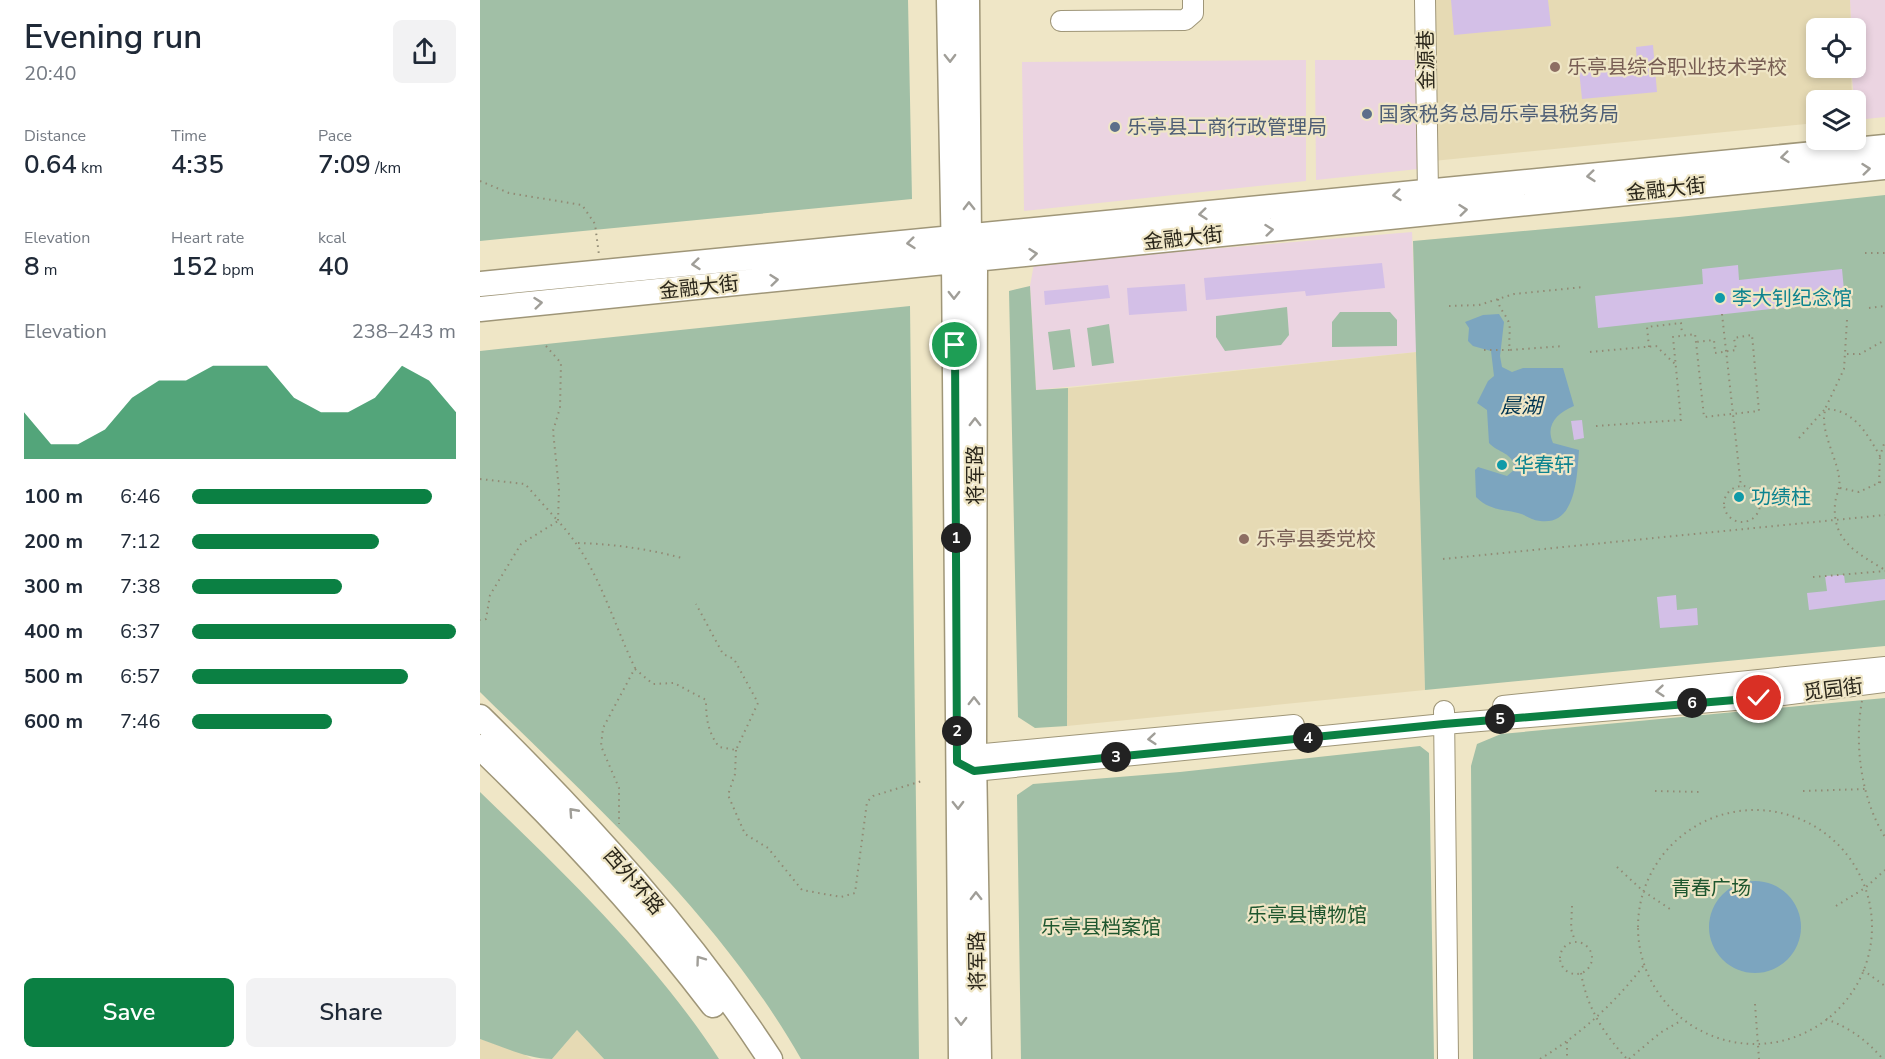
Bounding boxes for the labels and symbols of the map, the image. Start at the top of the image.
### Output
street label: 金源巷 [1412,30,1441,90]
one-way arrow [944,54,956,63]
place label: 乐亭县综合职业技术学校 [1567,54,1787,81]
marker: 乐亭县综合职业技术学校 [1548,60,1562,74]
place label: 国家税务总局乐亭县税务局 [1379,101,1619,128]
marker: 国家税务总局乐亭县税务局 [1360,107,1374,121]
place label: 乐亭县工商行政管理局 [1127,114,1327,141]
marker: 乐亭县工商行政管理局 [1108,120,1122,134]
one-way arrow [1780,150,1790,163]
one-way arrow [1861,163,1871,176]
one-way arrow [1586,169,1595,182]
street label: 金融大街 [1625,172,1707,207]
one-way arrow [1392,188,1401,201]
one-way arrow [963,202,975,211]
one-way arrow [1459,204,1468,217]
one-way arrow [1198,207,1207,220]
street label: 金融大街 [1142,221,1224,256]
one-way arrow [1265,224,1274,237]
one-way arrow [906,236,916,249]
one-way arrow [1029,248,1038,261]
one-way arrow [692,257,701,270]
street label: 金融大街 [658,270,740,305]
one-way arrow [769,274,779,287]
place label: 李大钊纪念馆 [1732,285,1852,312]
one-way arrow [948,291,960,300]
marker: 李大钊纪念馆 [1713,291,1727,305]
one-way arrow [534,297,543,310]
pin [929,319,980,370]
water label: 晨湖 [1500,392,1545,420]
one-way arrow [969,417,981,426]
street label: 将军路 [962,445,989,505]
place label: 华春轩 [1514,452,1574,479]
marker: 华春轩 [1495,458,1509,472]
place label: 功绩柱 [1751,484,1811,511]
marker: 功绩柱 [1732,490,1746,504]
pin: 1 [941,523,971,553]
place label: 乐亭县委党校 [1256,526,1376,553]
marker: 乐亭县委党校 [1237,532,1251,546]
pin [1733,672,1784,723]
street label: 觅园街 [1802,672,1864,707]
one-way arrow [1655,684,1664,697]
pin: 6 [1677,688,1707,718]
one-way arrow [968,696,980,705]
pin: 5 [1485,704,1515,734]
pin: 2 [942,716,972,746]
pin: 4 [1293,723,1323,753]
one-way arrow [1147,732,1157,745]
pin: 3 [1101,742,1131,772]
one-way arrow [951,801,964,810]
one-way arrow [569,808,580,819]
street label: 西外环路 [597,842,670,920]
park label: 青春广场 [1671,875,1751,902]
one-way arrow [970,891,983,900]
park label: 乐亭县博物馆 [1247,902,1367,929]
park label: 乐亭县档案馆 [1041,914,1161,941]
street label: 将军路 [963,931,992,991]
one-way arrow [696,955,707,966]
one-way arrow [955,1017,967,1026]

